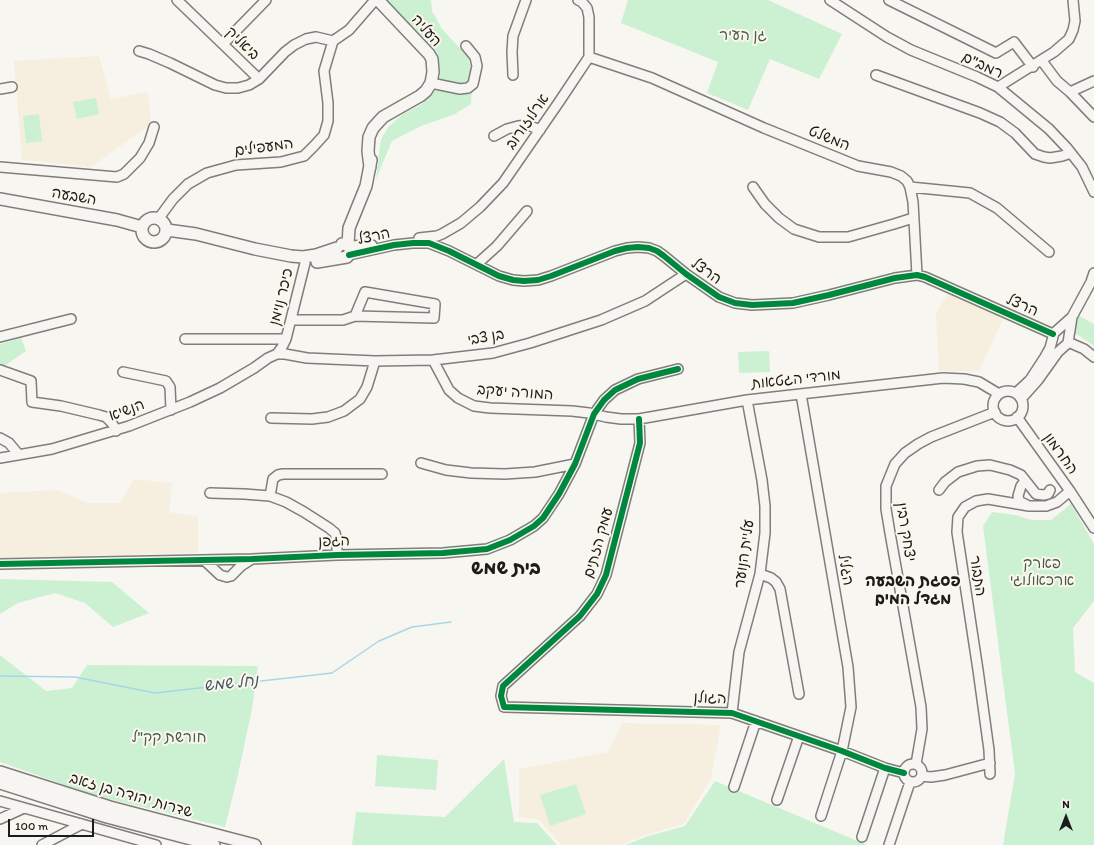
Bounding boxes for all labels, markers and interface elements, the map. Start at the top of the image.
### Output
street label: העליה [407,11,445,51]
street label: ביאליק [221,23,263,65]
park label: גן העיר [719,27,767,45]
street label: רמב"ם [959,49,1005,83]
street label: ארלוזורוב [502,91,554,153]
street label: המשלט [806,123,852,155]
street label: המעפילים [233,135,295,161]
street label: השבעה [50,184,98,210]
street label: הרצל [356,225,392,249]
street label: הרצל [687,255,725,289]
street label: כיכר נוימן [266,266,298,328]
street label: הרצל [1003,291,1041,321]
street label: בן צבי [466,326,506,350]
street label: מורדי הגטאות [750,366,842,394]
street label: המורה יעקב [476,381,554,405]
street label: הנשיא [107,396,147,426]
street label: החרמון [1039,430,1081,478]
street label: יצחק רבין [891,501,919,563]
street label: עמק הזתים [580,506,618,580]
street label: עליית הנוער [731,519,759,589]
street label: הגפן [318,532,350,552]
street label: הגליל [833,553,857,587]
street label: התבור [965,554,989,598]
park label: פארק ארכאולוגי [1010,555,1074,590]
district label: בית שמש [471,558,541,580]
district label: פסגת השבעה מגדל המים [865,572,961,610]
water label: נחל שמש [203,672,259,696]
street label: הגולן [693,689,727,709]
park label: חורשת קק"ל [132,729,206,747]
street label: שדרות יהודה בן זאב [67,770,195,822]
north arrow [1046,797,1086,837]
text: N [1062,798,1070,811]
scale bar [10,811,96,837]
text: 100 m [15,819,48,833]

